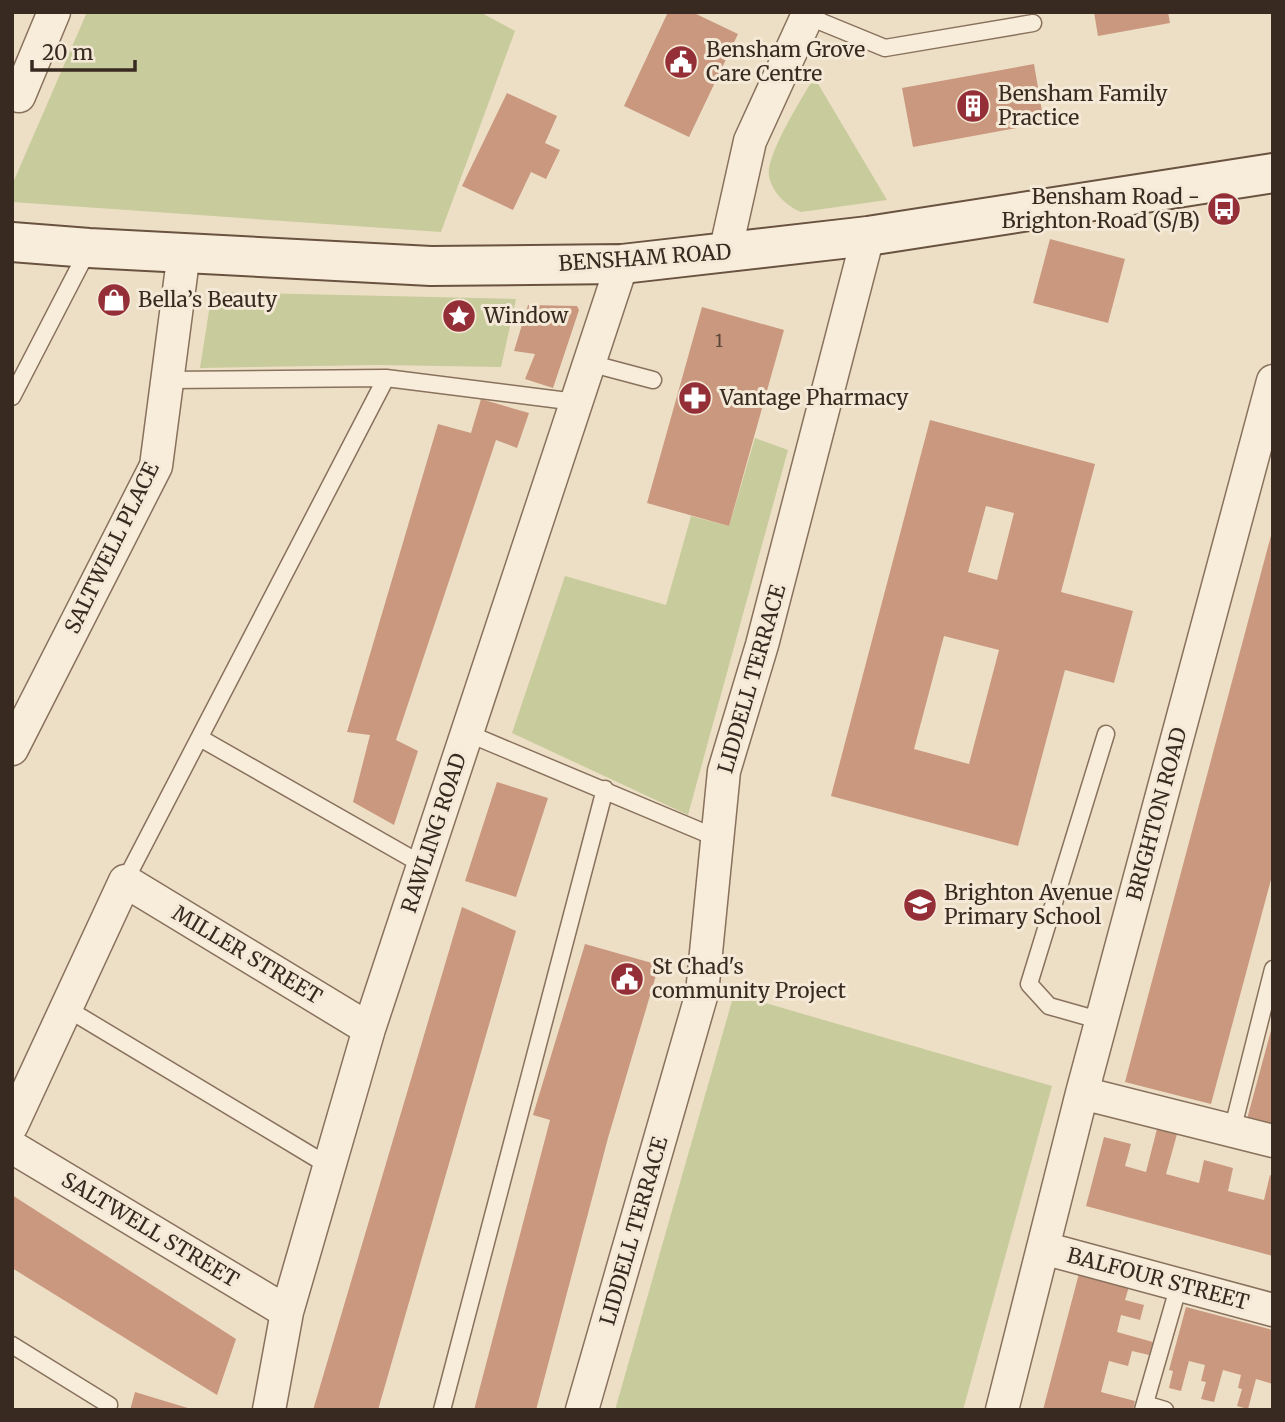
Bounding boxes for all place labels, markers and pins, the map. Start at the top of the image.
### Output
place label: Bensham Grove Care Centre [706,36,865,87]
public building icon: Bensham Grove Care Centre [662,43,700,81]
place label: Bensham Family Practice [998,80,1168,131]
building icon: Bensham Family Practice [954,87,992,125]
place label: Bensham Road - Brighton Road (S/B) [1002,183,1200,234]
bus stop icon: Bensham Road - Brighton Road (S/B) [1205,190,1243,228]
shop icon: Bella’s Beauty [95,281,133,319]
place label: Bella’s Beauty [138,286,278,313]
place icon: Window [440,297,478,335]
place label: Window [483,302,569,329]
pharmacy icon: Vantage Pharmacy [676,379,714,417]
place label: Vantage Pharmacy [719,384,909,411]
place label: Brighton Avenue Primary School [944,879,1113,930]
school or university icon: Brighton Avenue Primary School [901,886,939,924]
place label: St Chad's community Project [652,953,846,1004]
public building icon: St Chad's community Project [608,960,646,998]

